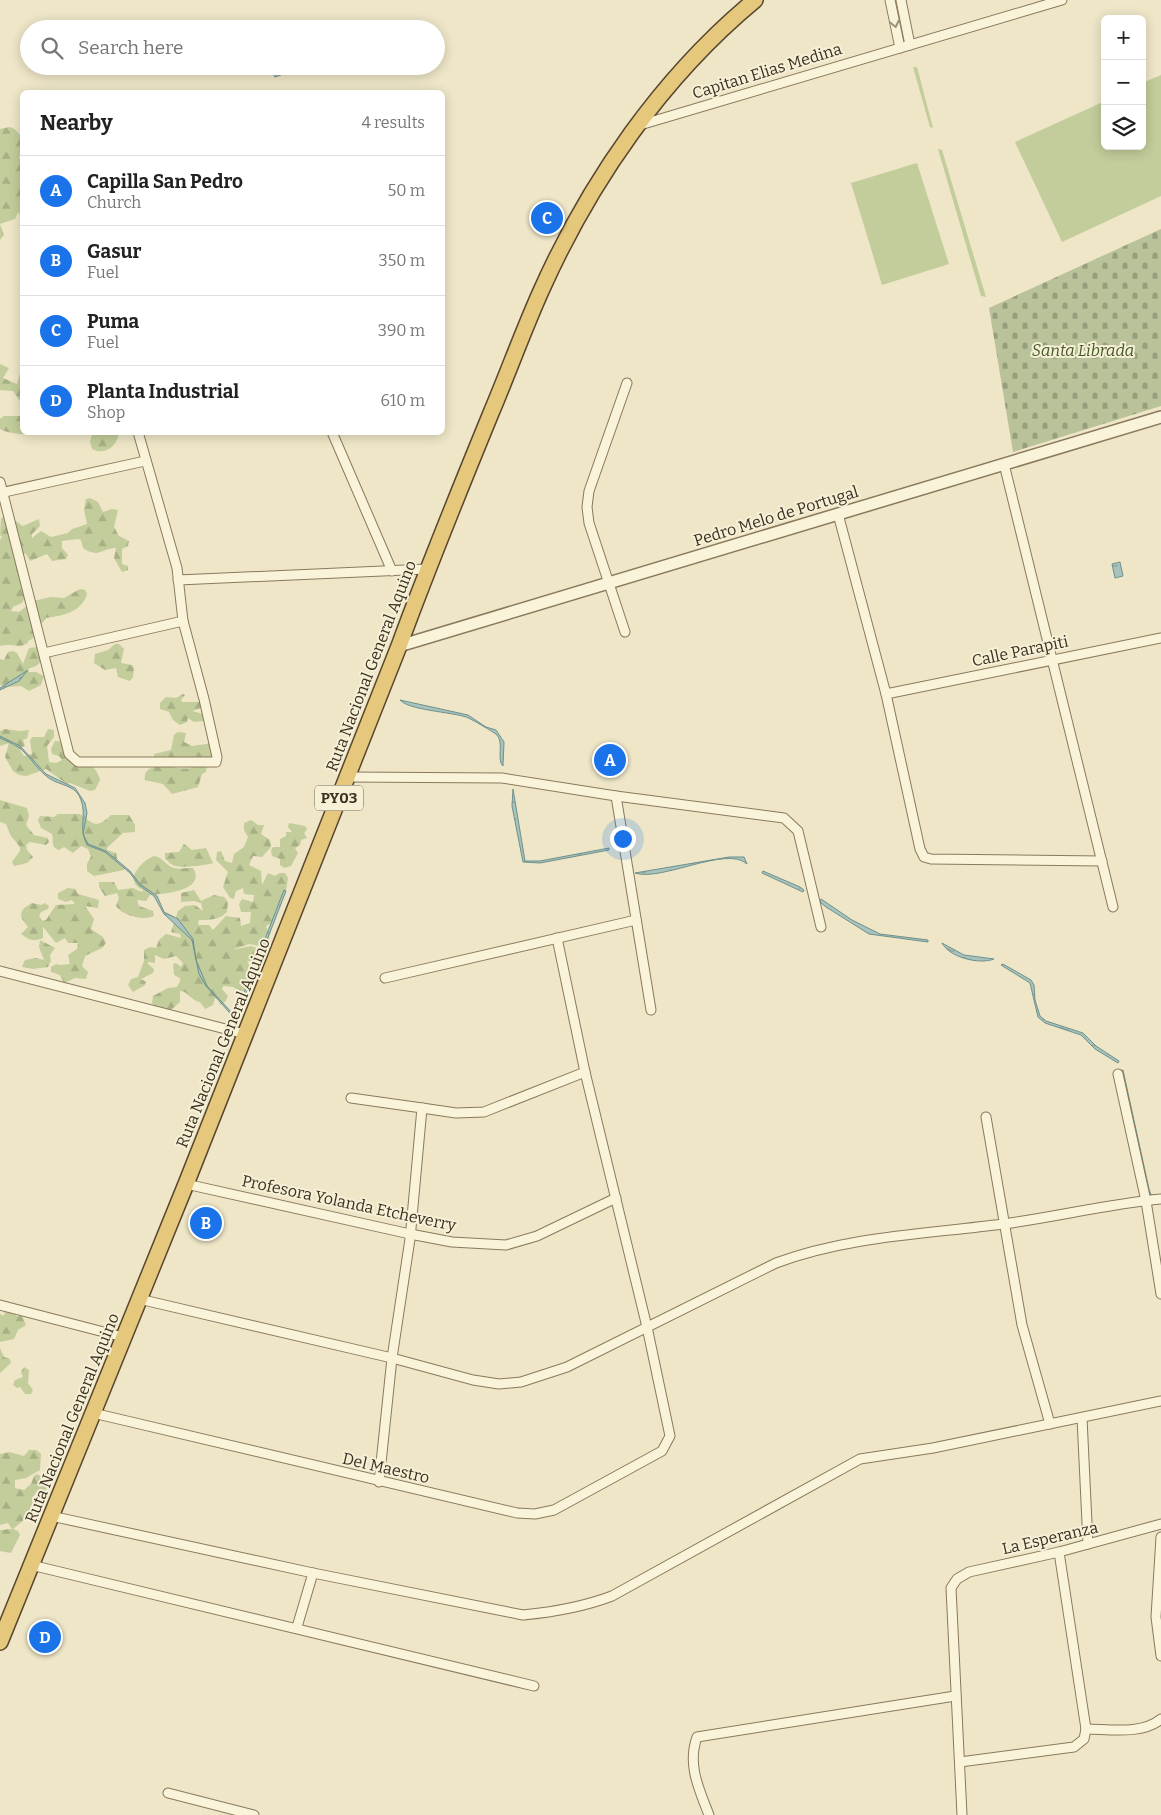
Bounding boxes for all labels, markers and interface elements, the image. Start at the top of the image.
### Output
map controls [1101,15,1146,150]
button: + [1101,15,1146,60]
one-way arrow [889,19,900,28]
search box [20,20,445,75]
icon: search [38,34,66,62]
text: Search here [78,36,183,59]
street label: Capitan Elias Medina [690,39,844,103]
button: − [1101,60,1146,105]
button: layers [1101,105,1146,150]
text: Nearby [40,110,113,136]
text: 4 results [362,113,425,132]
text: Capilla San Pedro [87,170,243,193]
text: A [50,181,62,200]
text: 50 m [388,181,425,200]
text: Church [87,193,141,212]
pin: C [531,199,563,237]
text: Gasur [87,240,141,263]
text: B [51,251,61,270]
text: 350 m [379,251,425,270]
text: Fuel [87,263,119,282]
text: Puma [87,310,139,333]
text: C [51,321,61,340]
text: 390 m [378,321,425,340]
text: Fuel [87,333,119,352]
park label: Santa Librada [1032,341,1134,360]
text: Planta Industrial [87,380,239,403]
text: D [50,391,62,410]
text: 610 m [381,391,425,410]
text: Shop [87,403,125,422]
street label: Pedro Melo de Portugal [691,482,861,550]
street label: Ruta Nacional General Aquino [322,558,420,774]
street label: Calle Parapiti [970,631,1070,670]
pin: A [594,741,626,779]
road number: PY03 [315,786,363,810]
your location [610,826,636,852]
street label: Ruta Nacional General Aquino [172,935,274,1151]
street label: Profesora Yolanda Etcheverry [240,1171,458,1235]
pin: B [190,1204,222,1242]
street label: Ruta Nacional General Aquino [21,1310,123,1526]
street label: Del Maestro [341,1449,431,1487]
street label: La Esperanza [1000,1518,1100,1558]
pin: D [29,1618,61,1656]

